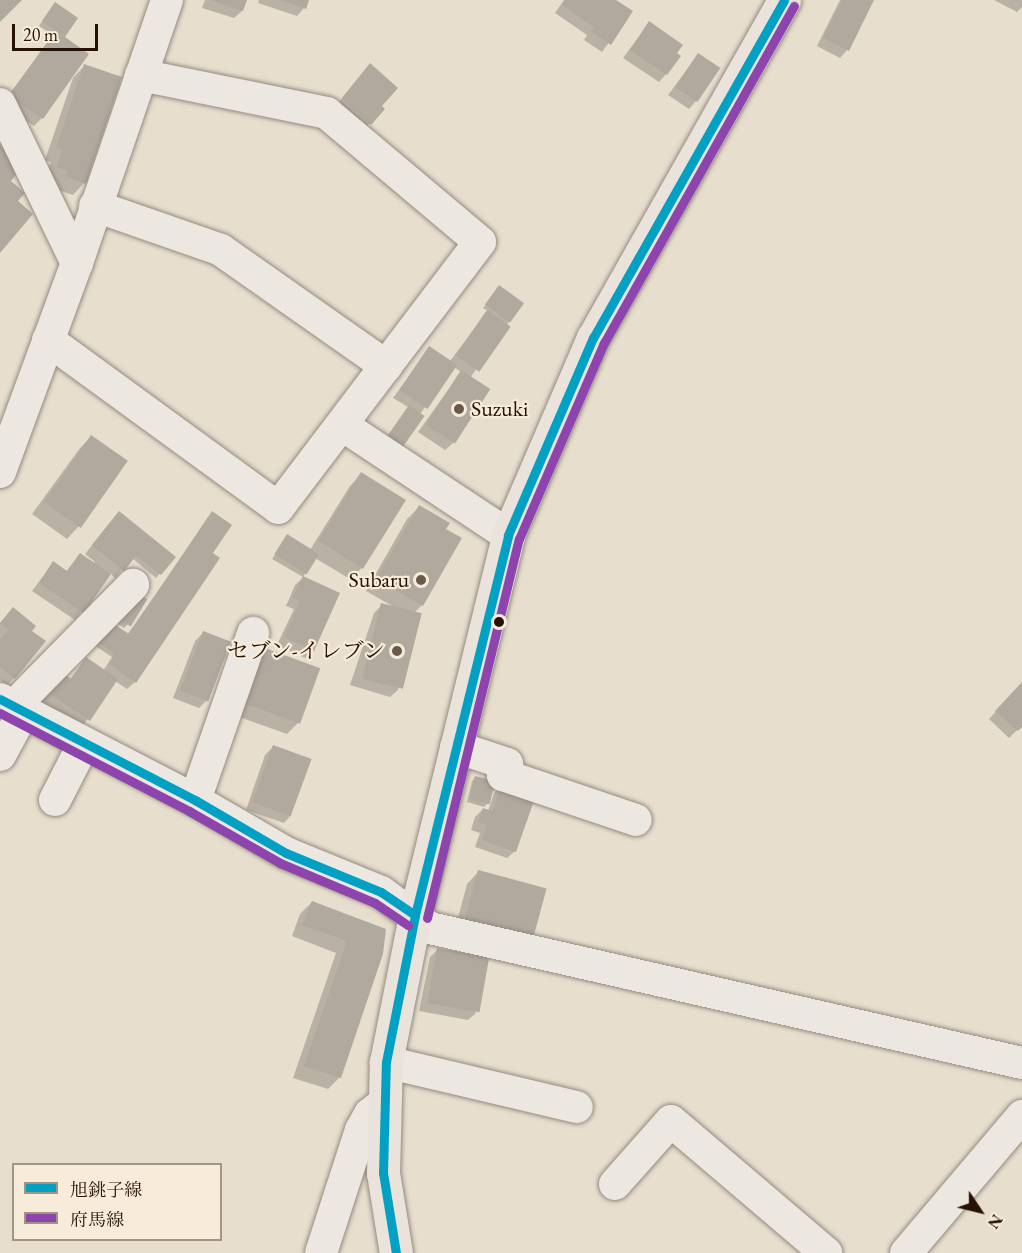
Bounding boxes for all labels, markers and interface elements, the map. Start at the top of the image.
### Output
scale bar [15,12,100,50]
text: 20 m [23,23,58,46]
place label: Suzuki [471,396,528,422]
marker: Suzuki [452,402,466,416]
place label: Subaru [349,567,409,593]
marker: Subaru [414,573,428,587]
unlabelled marker [493,616,505,628]
place label: セブン-イレブン [225,638,385,664]
marker: セブン-イレブン [390,644,404,658]
legend [12,1163,222,1241]
text: 旭銚子線 [70,1178,142,1201]
north arrow [950,1181,1010,1241]
text: 府馬線 [70,1208,124,1231]
text: N [983,1210,1007,1233]

